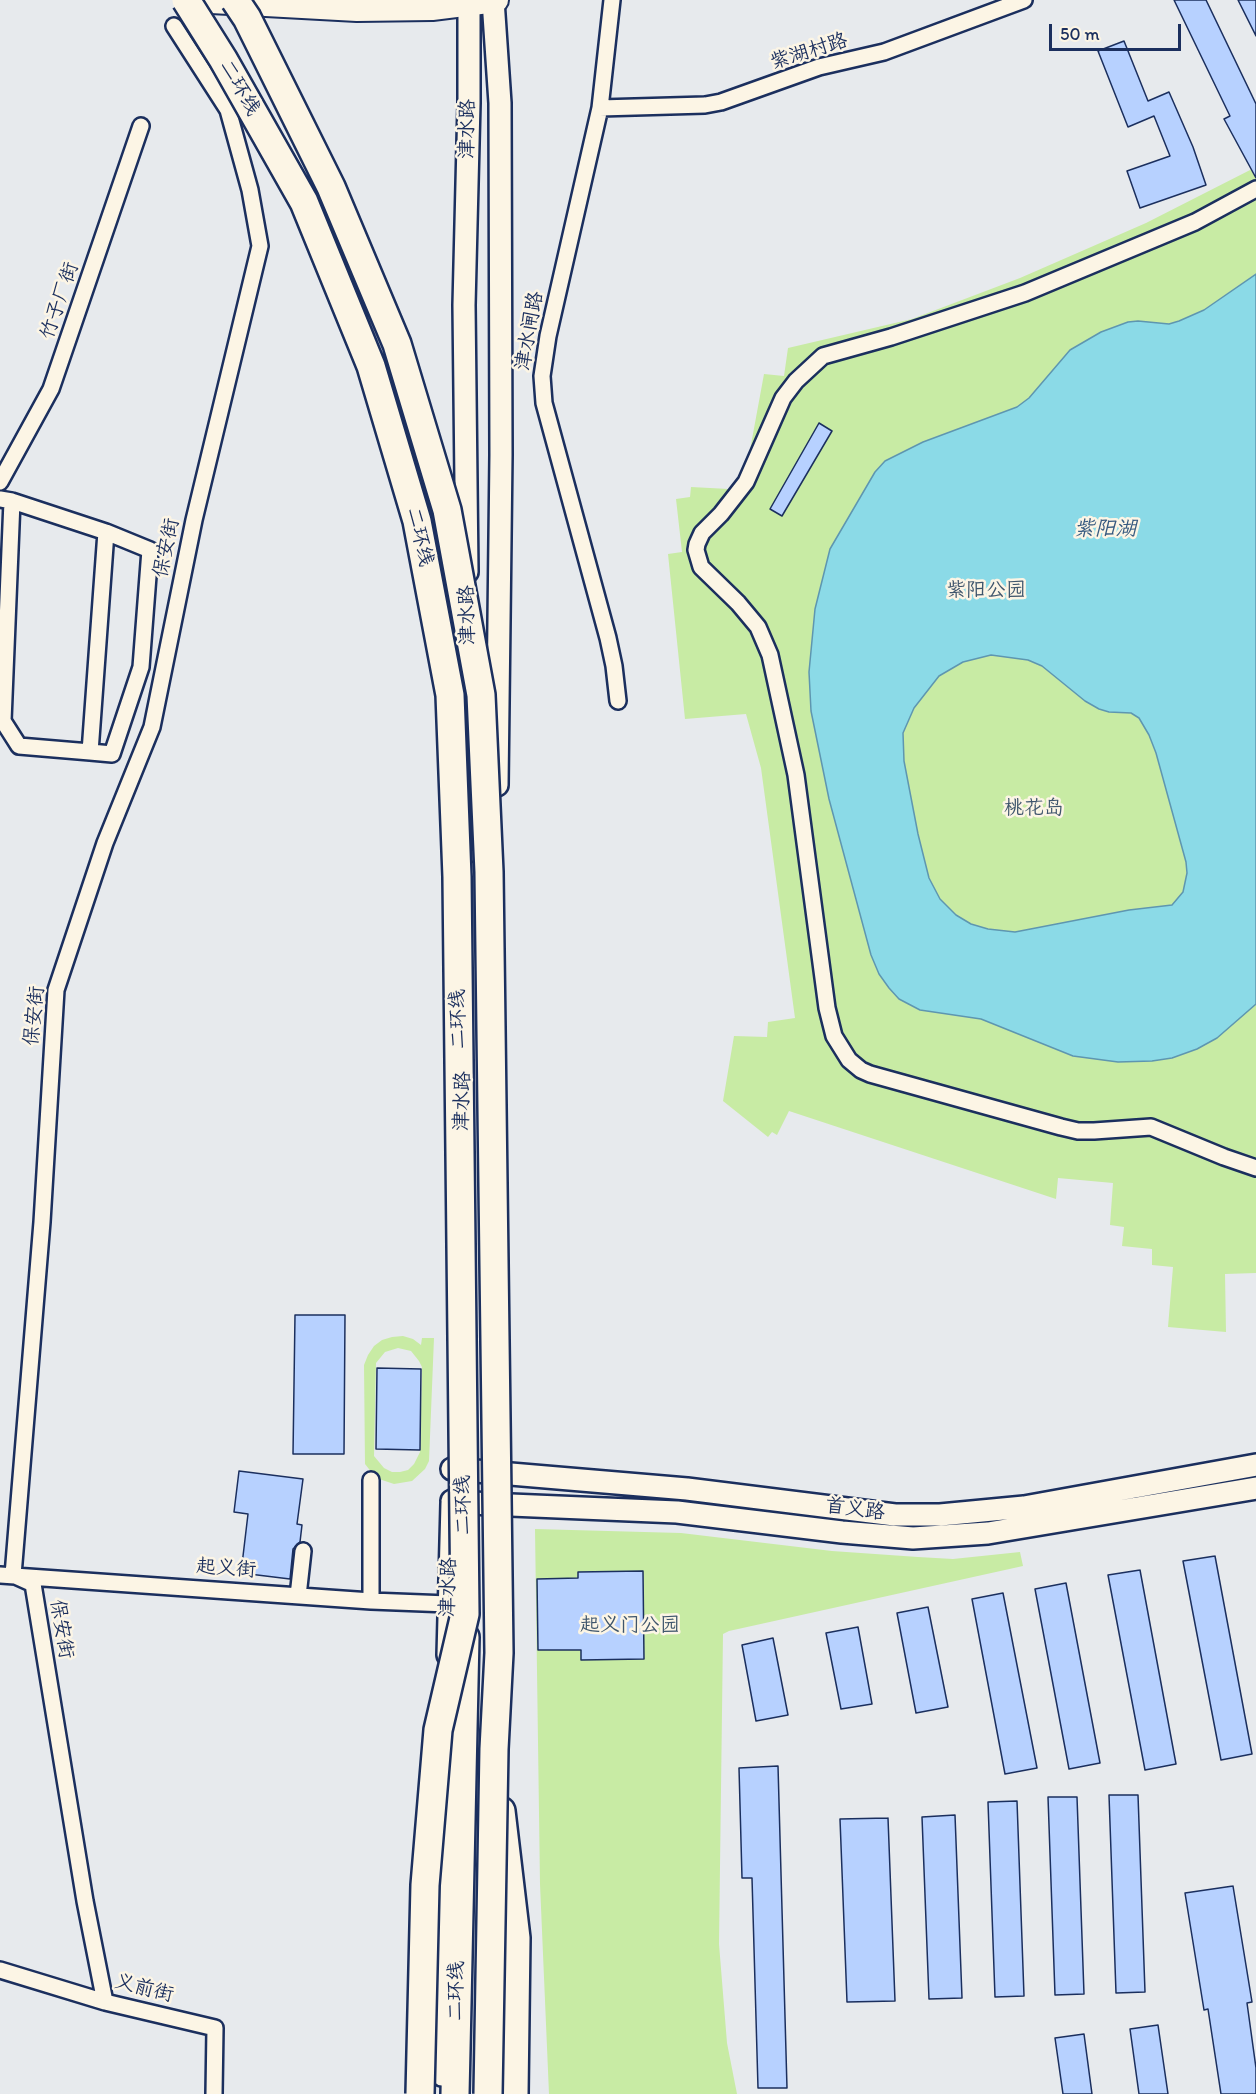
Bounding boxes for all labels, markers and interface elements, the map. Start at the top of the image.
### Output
scale bar [1052,12,1184,50]
text: 50 m [1060,23,1100,45]
street label: 紫湖村路 [767,29,851,75]
street label: 二环线 [214,56,264,120]
street label: 津水路 [455,99,481,159]
street label: 竹子厂街 [36,259,84,343]
street label: 津水闸路 [511,290,549,372]
street label: 二环线 [401,505,437,569]
street label: 保安街 [149,516,185,580]
water label: 紫阳湖 [1074,517,1136,543]
park label: 紫阳公园 [946,579,1026,603]
street label: 津水路 [455,585,481,645]
park label: 桃花岛 [1004,797,1064,821]
street label: 保安街 [20,985,50,1047]
street label: 二环线 [446,989,472,1049]
street label: 津水路 [450,1071,476,1131]
street label: 二环线 [451,1475,477,1535]
street label: 首义路 [824,1494,886,1526]
street label: 起义街 [195,1555,257,1583]
street label: 津水路 [436,1557,462,1617]
street label: 保安街 [44,1597,78,1661]
park label: 起义门公园 [580,1614,680,1638]
street label: 二环线 [444,1961,470,2021]
street label: 义前街 [112,1970,176,2008]

